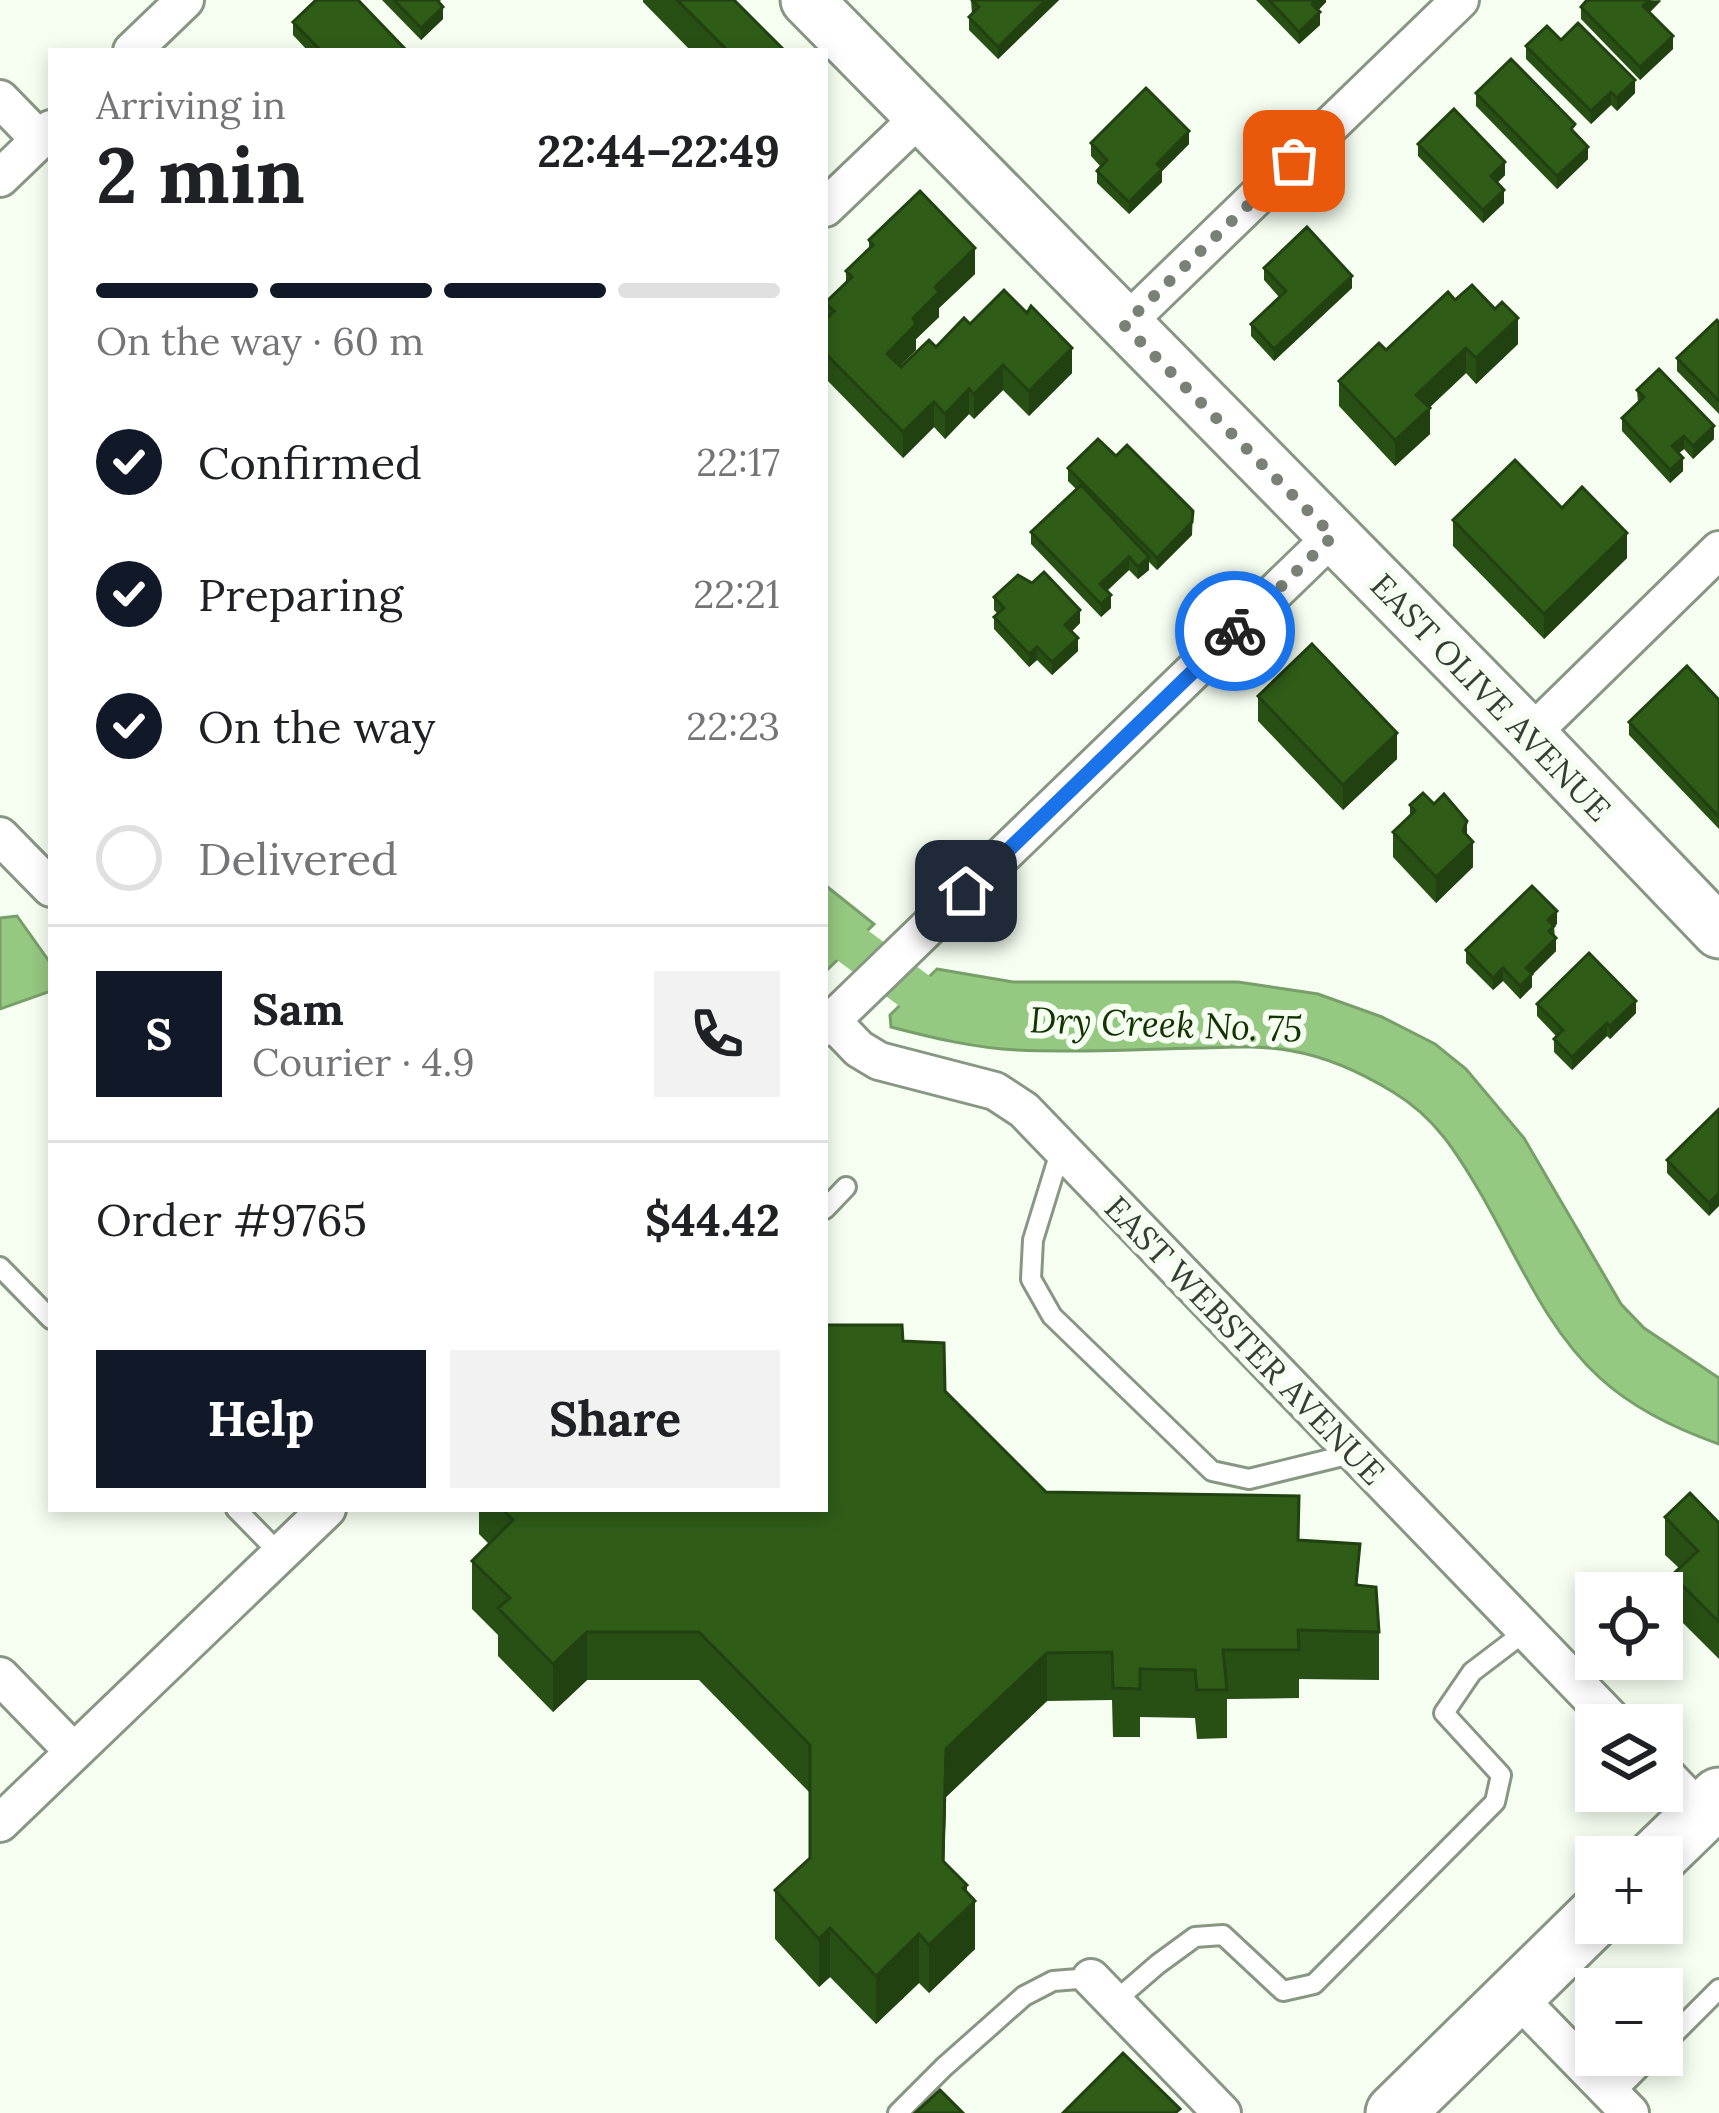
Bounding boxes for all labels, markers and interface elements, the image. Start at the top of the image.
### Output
text: Arriving in [96,80,286,130]
pin [1243,110,1345,212]
text: 22:44–22:49 [537,122,780,179]
text: 2 min [96,125,305,224]
icon: bag [1261,128,1327,194]
text: On the way · 60 m [96,316,424,366]
icon: check [96,429,162,495]
text: Confirmed [198,434,422,491]
text: 22:17 [696,437,780,487]
icon: check [96,561,162,627]
street label: EAST OLIVE AVENUE [1362,564,1620,830]
text: Preparing [198,566,403,623]
text: 22:21 [693,569,780,619]
courier [1175,571,1295,691]
icon: bike [1202,598,1268,664]
icon: check [96,693,162,759]
text: On the way [198,698,436,755]
text: 22:23 [686,701,780,751]
text: Delivered [198,830,398,887]
pin [915,840,1017,942]
icon: home [933,858,999,924]
button: phone [654,971,780,1097]
text: Sam [252,980,344,1037]
water label: Dry Creek No. 75 [1029,996,1303,1052]
text: S [146,1005,172,1062]
text: Courier · 4.9 [252,1037,475,1087]
street label: EAST WEBSTER AVENUE [1096,1187,1394,1493]
text: Order #9765 [96,1191,367,1248]
text: $44.42 [645,1191,780,1248]
button: Help [96,1350,426,1488]
button: Share [450,1350,780,1488]
map controls [1575,1572,1683,2076]
button: locate [1575,1572,1683,1680]
button: layers [1575,1704,1683,1812]
button: + [1575,1836,1683,1944]
button: − [1575,1968,1683,2076]

